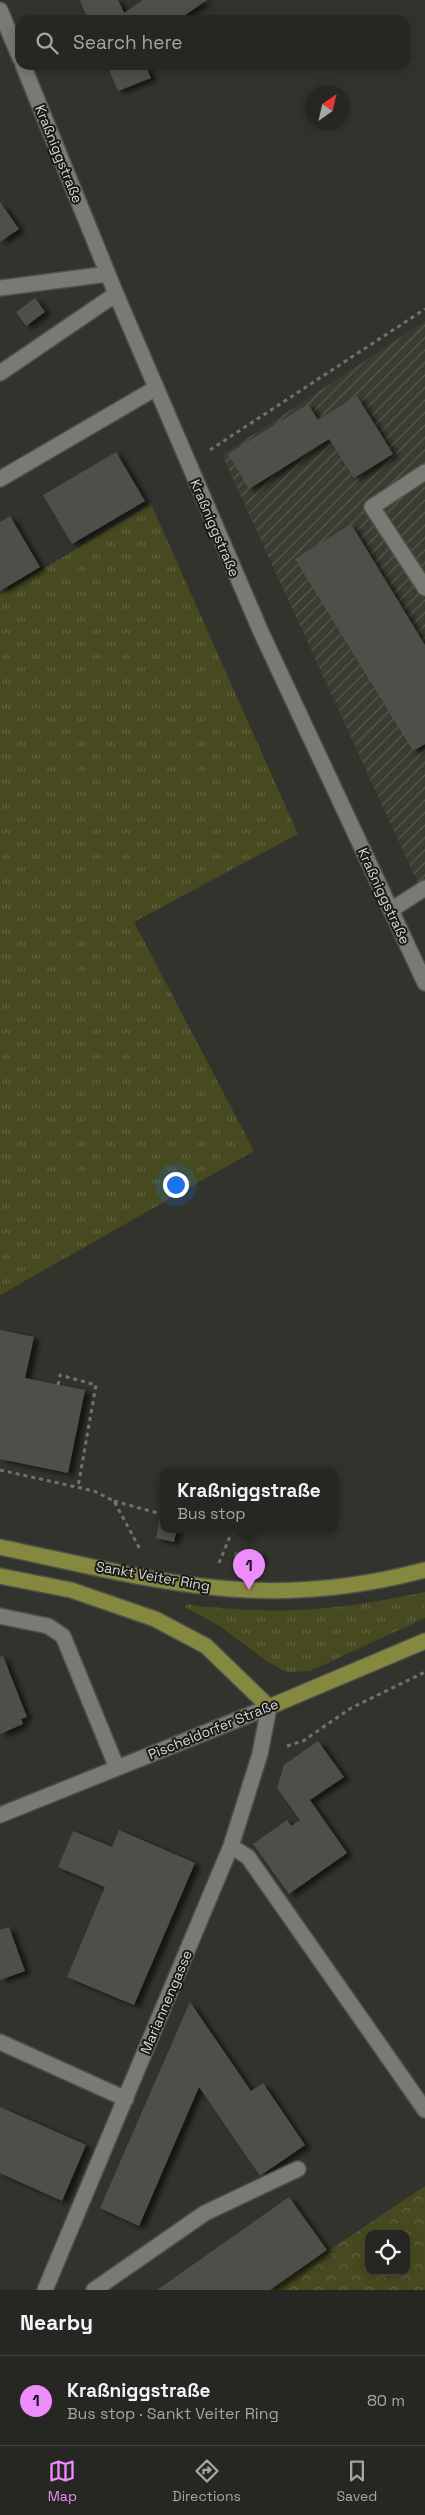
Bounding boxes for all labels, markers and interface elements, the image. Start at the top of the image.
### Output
search box [15,15,410,70]
icon: search [33,29,61,57]
text: Search here [73,30,183,55]
north arrow [305,85,350,130]
street label: Kraßniggstraße [31,102,87,206]
street label: Kraßniggstraße [186,477,244,579]
street label: Kraßniggstraße [354,845,414,947]
your location [163,1172,189,1198]
popup [160,1468,338,1533]
text: Kraßniggstraße [177,1478,321,1503]
text: Bus stop [177,1503,246,1524]
pin: 1 [233,1549,265,1590]
street label: Sankt Veiter Ring [94,1557,212,1595]
street label: Pischeldorfer Straße [145,1695,281,1763]
street label: Mariannengasse [136,1947,196,2057]
map controls [365,2230,410,2275]
button: locate [365,2230,410,2275]
text: Nearby [20,2309,93,2336]
text: Kraßniggstraße [67,2378,211,2403]
text: 1 [32,2390,40,2411]
text: 80 m [367,2390,405,2411]
text: Bus stop · Sankt Veiter Ring [67,2403,279,2424]
tab: Map [48,2457,77,2505]
tab: Directions [172,2457,241,2505]
tab: Saved [336,2457,377,2505]

